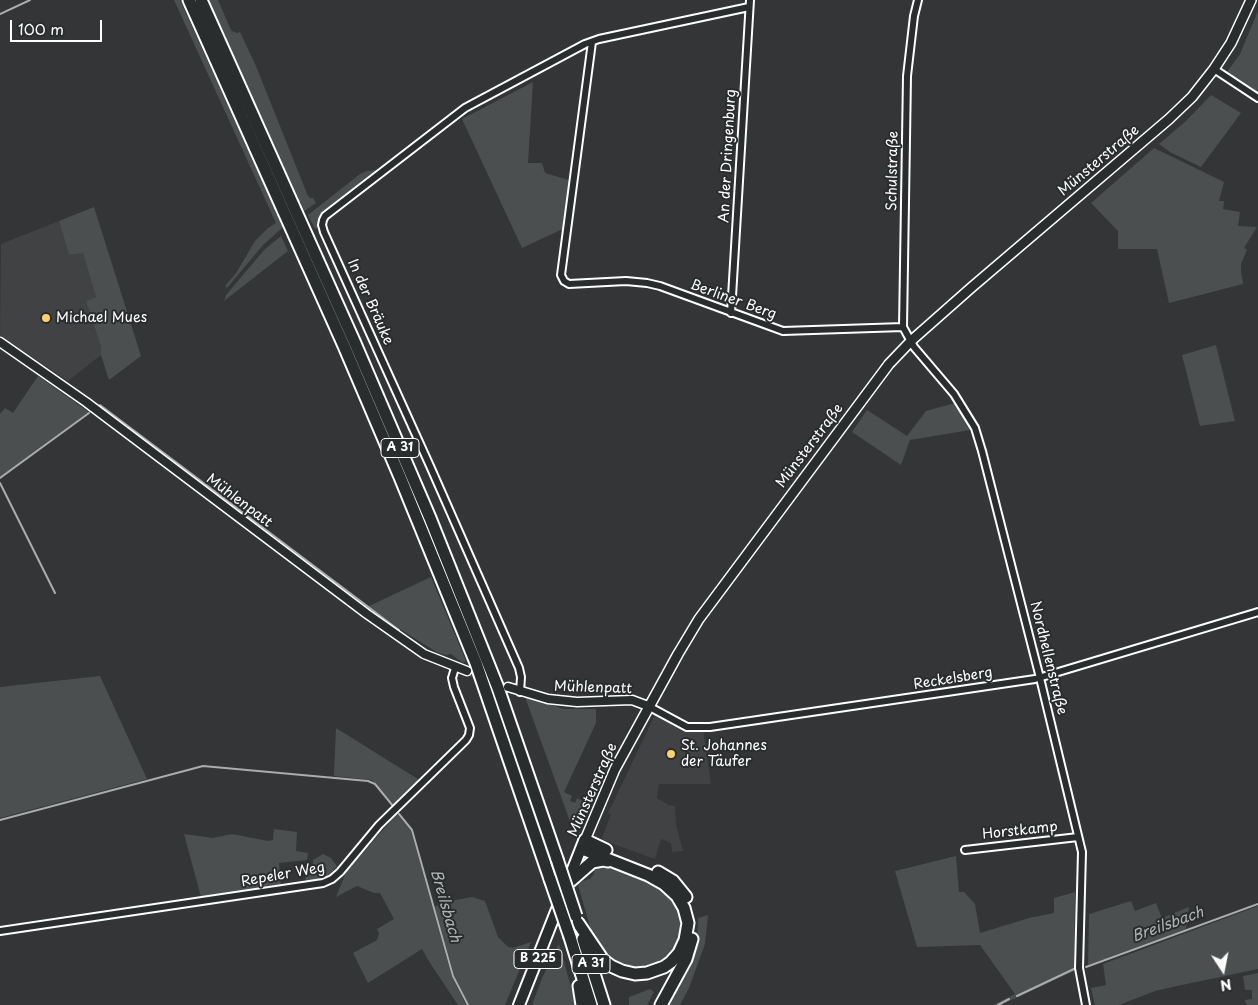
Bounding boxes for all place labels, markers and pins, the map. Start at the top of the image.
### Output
place label: Michael Mues [56,310,147,326]
marker: Michael Mues [40,312,52,324]
place label: St. Johannes der Täufer [681,738,767,770]
marker: St. Johannes der Täufer [665,748,677,760]

